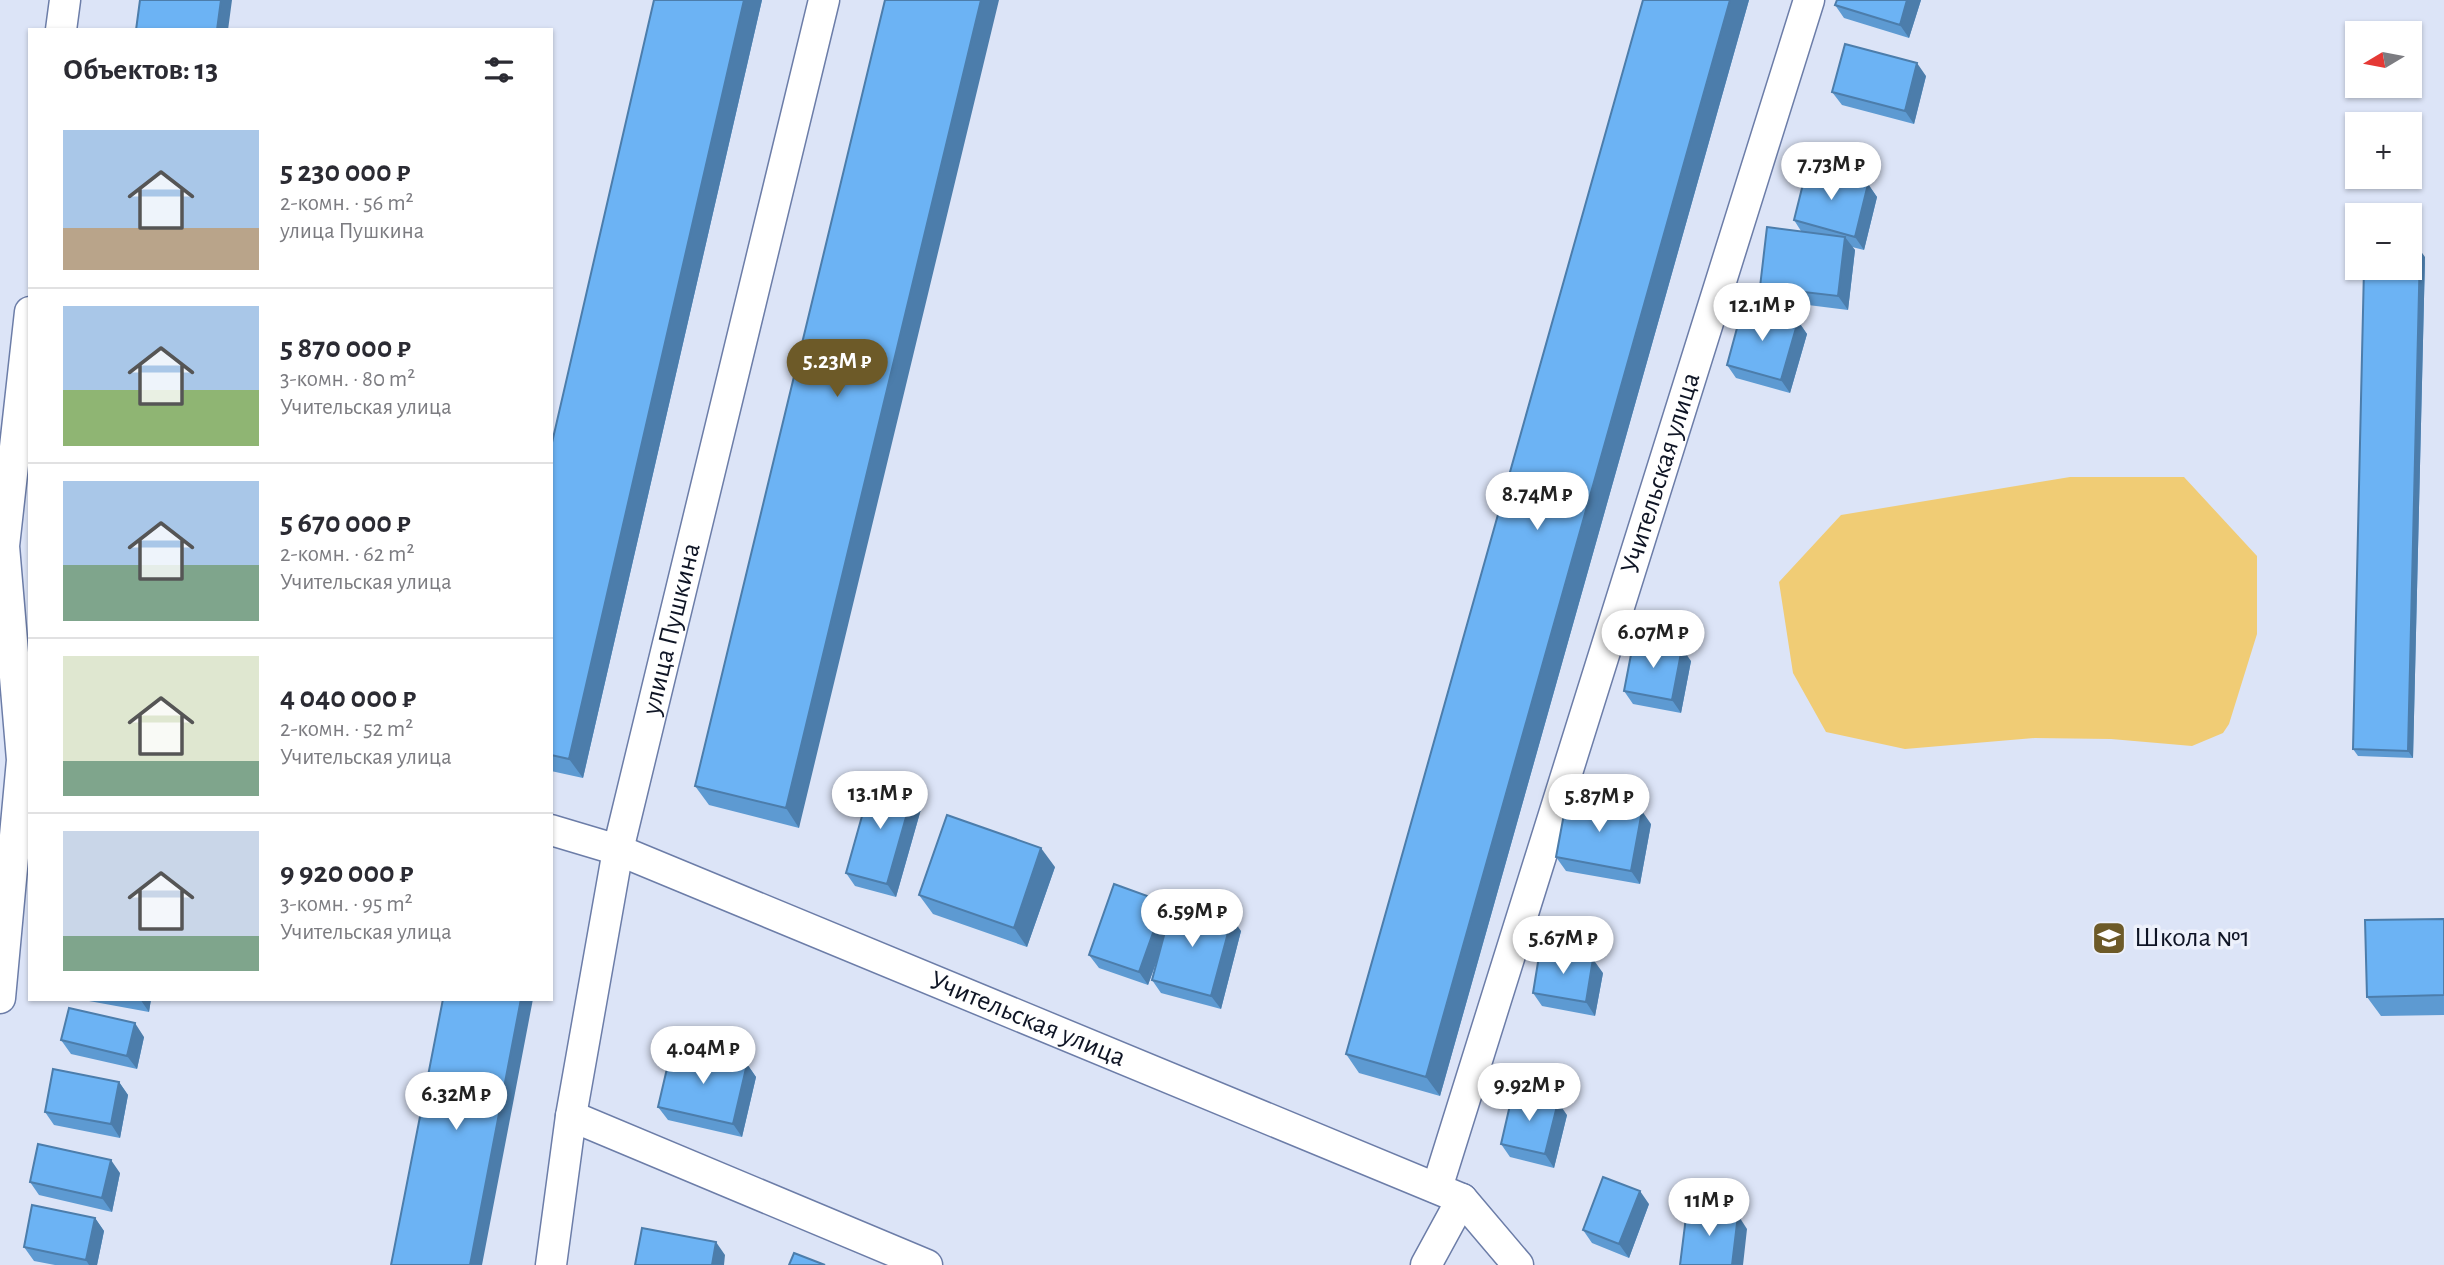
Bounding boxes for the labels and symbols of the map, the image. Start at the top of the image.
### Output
north arrow [2345,21,2422,98]
pin: 7.73M ₽ [1766,142,1896,202]
pin: 12.1M ₽ [1697,284,1827,343]
pin: 5.23M ₽ [772,340,902,399]
street label: Учительская улица [1616,369,1705,577]
pin: 8.74M ₽ [1472,472,1602,532]
street label: улица Пушкина [637,540,706,719]
pin: 6.07M ₽ [1588,610,1718,670]
pin: 13.1M ₽ [815,772,945,831]
pin: 5.87M ₽ [1534,774,1664,834]
pin: 6.59M ₽ [1127,890,1257,949]
pin: 5.67M ₽ [1498,916,1628,976]
school or university icon: Школа №1 [2090,919,2128,957]
place label: Школа №1 [2134,924,2250,952]
street label: Учительская улица [925,966,1130,1072]
pin: 4.04M ₽ [638,1026,768,1086]
pin: 9.92M ₽ [1464,1064,1594,1123]
pin: 6.32M ₽ [391,1072,521,1132]
pin: 11M ₽ [1660,1178,1758,1238]

